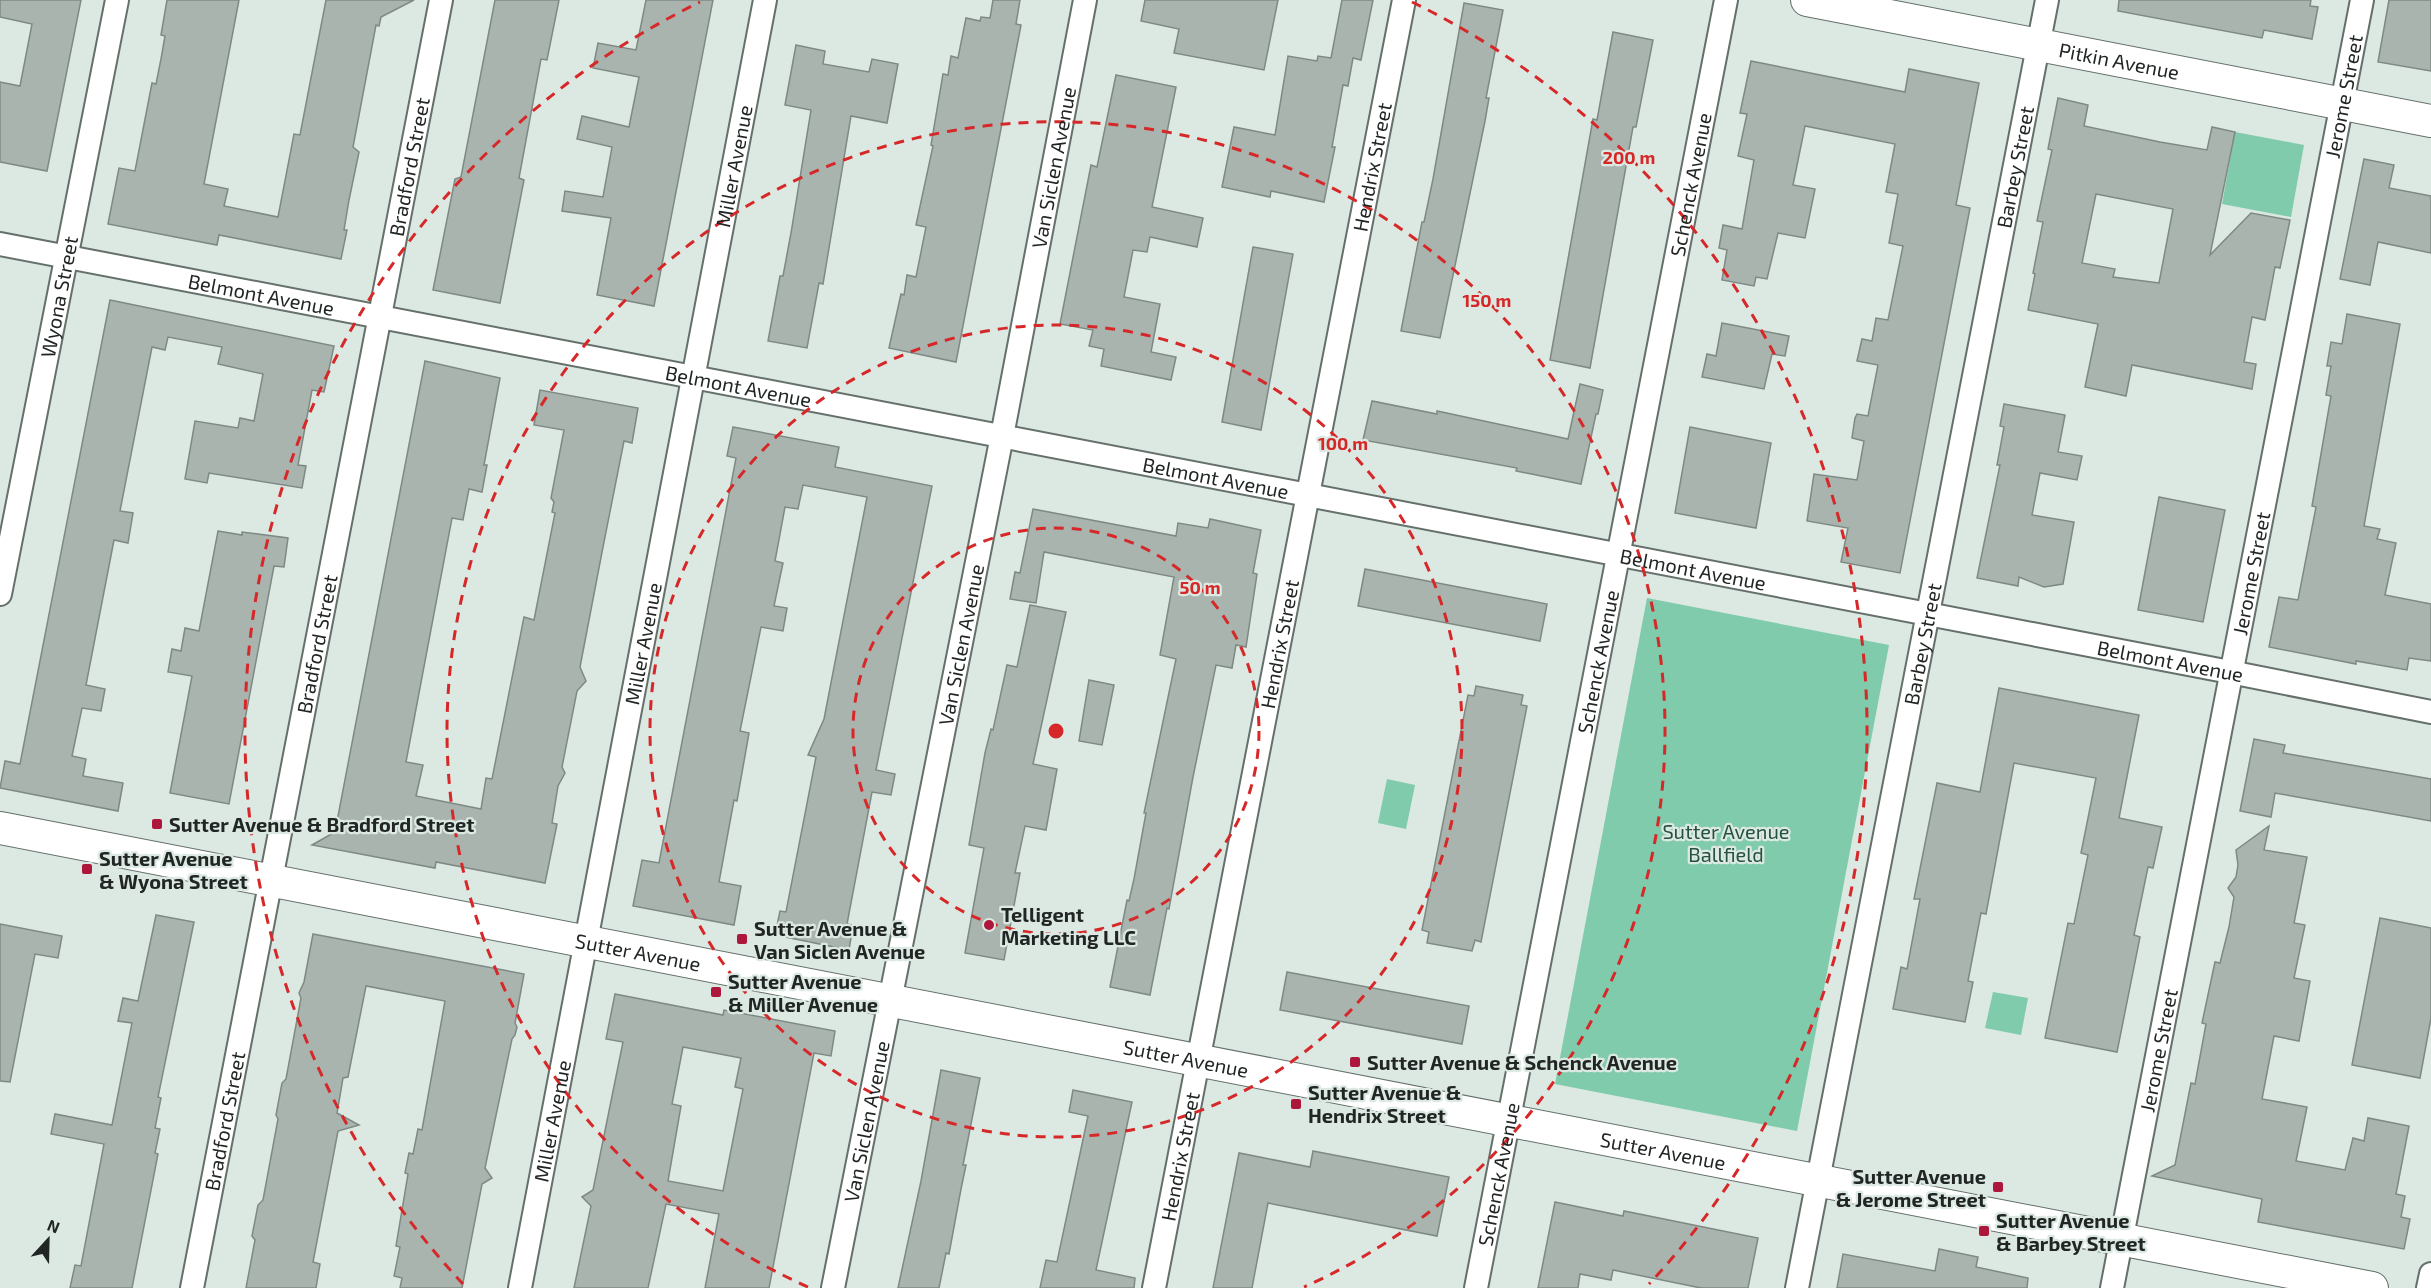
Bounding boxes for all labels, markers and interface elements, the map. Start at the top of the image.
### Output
street label: Jerome Street [2320,32,2367,160]
street label: Pitkin Avenue [2057,37,2181,84]
street label: Van Siclen Avenue [1026,85,1080,250]
street label: Bradford Street [384,95,434,238]
street label: Hendrix Street [1347,100,1396,233]
street label: Miller Avenue [710,103,757,229]
street label: Barbey Street [1991,104,2038,230]
street label: Schenck Avenue [1664,111,1716,258]
text: 200 m [1603,146,1655,168]
street label: Wyona Street [35,233,82,360]
street label: Belmont Avenue [186,268,336,320]
text: 150 m [1463,289,1511,311]
street label: Belmont Avenue [663,360,814,412]
text: 100 m [1318,432,1368,454]
street label: Belmont Avenue [1141,452,1291,503]
street label: Jerome Street [2227,509,2274,637]
street label: Belmont Avenue [1618,543,1768,595]
street label: Van Siclen Avenue [933,562,988,727]
street label: Bradford Street [291,572,342,715]
text: 50 m [1179,576,1221,598]
street label: Hendrix Street [1255,577,1303,711]
street label: Miller Avenue [619,580,666,707]
street label: Barbey Street [1898,581,1946,707]
street label: Schenck Avenue [1572,588,1623,736]
street label: Belmont Avenue [2095,635,2246,686]
centre of rings [1046,721,1066,741]
place label: Sutter Avenue & Bradford Street [169,812,475,836]
marker: Sutter Avenue & Bradford Street [150,817,164,831]
park label: Sutter Avenue Ballfield [1662,819,1790,866]
place label: Sutter Avenue & Wyona Street [99,846,248,894]
marker: Sutter Avenue & Wyona Street [80,862,94,876]
place label: Telligent Marketing LLC [1001,902,1136,949]
place label: Sutter Avenue & Van Siclen Avenue [754,916,925,963]
marker: Telligent Marketing LLC [982,918,996,932]
street label: Sutter Avenue [573,928,703,976]
marker: Sutter Avenue & Van Siclen Avenue [735,932,749,946]
place label: Sutter Avenue & Miller Avenue [728,969,878,1016]
marker: Sutter Avenue & Miller Avenue [709,985,723,999]
street label: Jerome Street [2134,986,2182,1114]
street label: Sutter Avenue [1121,1034,1251,1082]
street label: Van Siclen Avenue [838,1038,894,1204]
street label: Bradford Street [199,1049,250,1193]
place label: Sutter Avenue & Schenck Avenue [1367,1050,1677,1074]
marker: Sutter Avenue & Schenck Avenue [1348,1055,1362,1069]
street label: Miller Avenue [528,1058,575,1184]
place label: Sutter Avenue & Hendrix Street [1308,1080,1461,1127]
street label: Hendrix Street [1155,1090,1204,1223]
marker: Sutter Avenue & Hendrix Street [1289,1097,1303,1111]
street label: Schenck Avenue [1472,1100,1524,1248]
street label: Sutter Avenue [1598,1127,1728,1174]
place label: Sutter Avenue & Jerome Street [1836,1164,1986,1211]
marker: Sutter Avenue & Jerome Street [1991,1180,2005,1194]
place label: Sutter Avenue & Barbey Street [1996,1208,2146,1256]
north arrow [18,1210,78,1270]
text: N [45,1215,63,1237]
marker: Sutter Avenue & Barbey Street [1977,1224,1991,1238]

